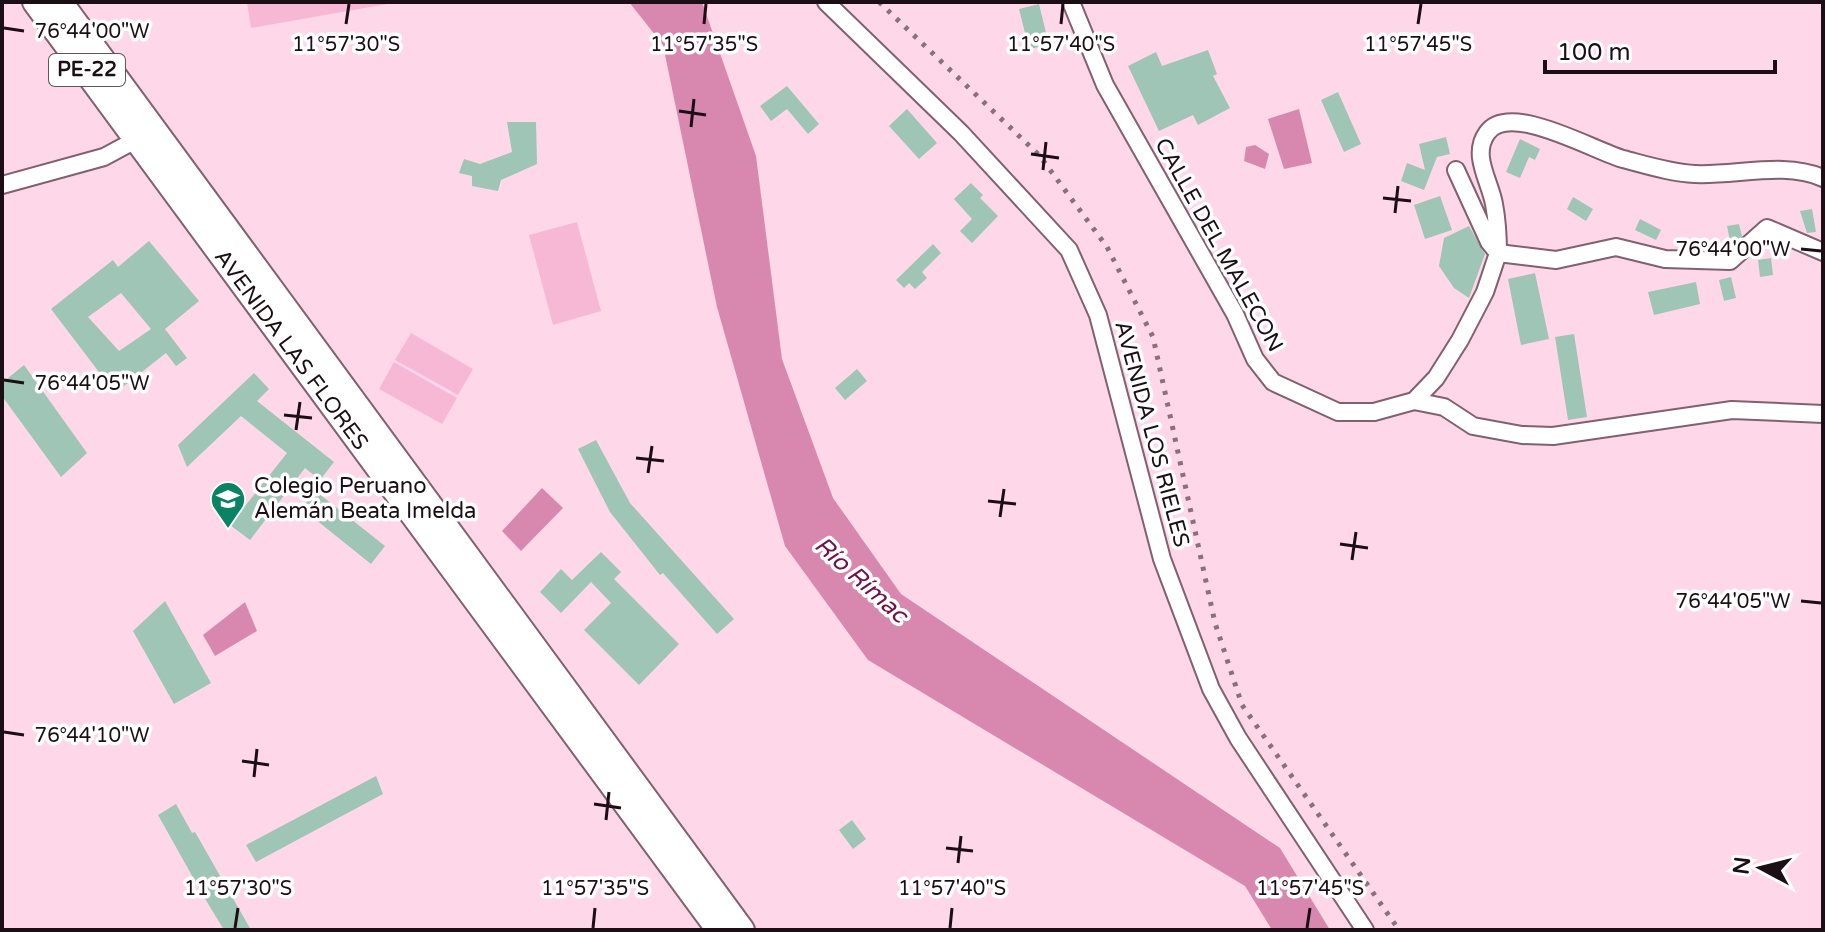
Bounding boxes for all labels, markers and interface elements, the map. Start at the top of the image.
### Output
text: 76°44'00"W [35,20,149,44]
scale bar [1545,24,1775,74]
text: 11°57'30"S [292,33,400,57]
text: 11°57'35"S [650,33,758,57]
text: 11°57'40"S [1007,33,1115,57]
text: 11°57'45"S [1364,33,1472,57]
text: 100 m [1557,38,1631,67]
road number: PE-22 [49,54,125,86]
street label: CALLE DEL MALECON [1149,134,1289,356]
text: 76°44'00"W [1676,238,1790,262]
street label: AVENIDA LAS FLORES [209,245,374,455]
street label: AVENIDA LOS RIELES [1109,318,1195,550]
text: 76°44'05"W [35,372,149,396]
place label: Colegio Peruano Alemán Beata Imelda [254,473,477,524]
school or university icon: Colegio Peruano Alemán Beata Imelda [209,480,247,530]
water label: Río Rímac [808,531,915,631]
text: 76°44'05"W [1676,590,1790,614]
text: 76°44'10"W [35,724,149,748]
north arrow [1721,828,1801,908]
text: N [1728,855,1756,876]
text: 11°57'30"S [184,877,292,901]
text: 11°57'35"S [541,877,649,901]
text: 11°57'40"S [898,877,1006,901]
text: 11°57'45"S [1256,877,1364,901]

